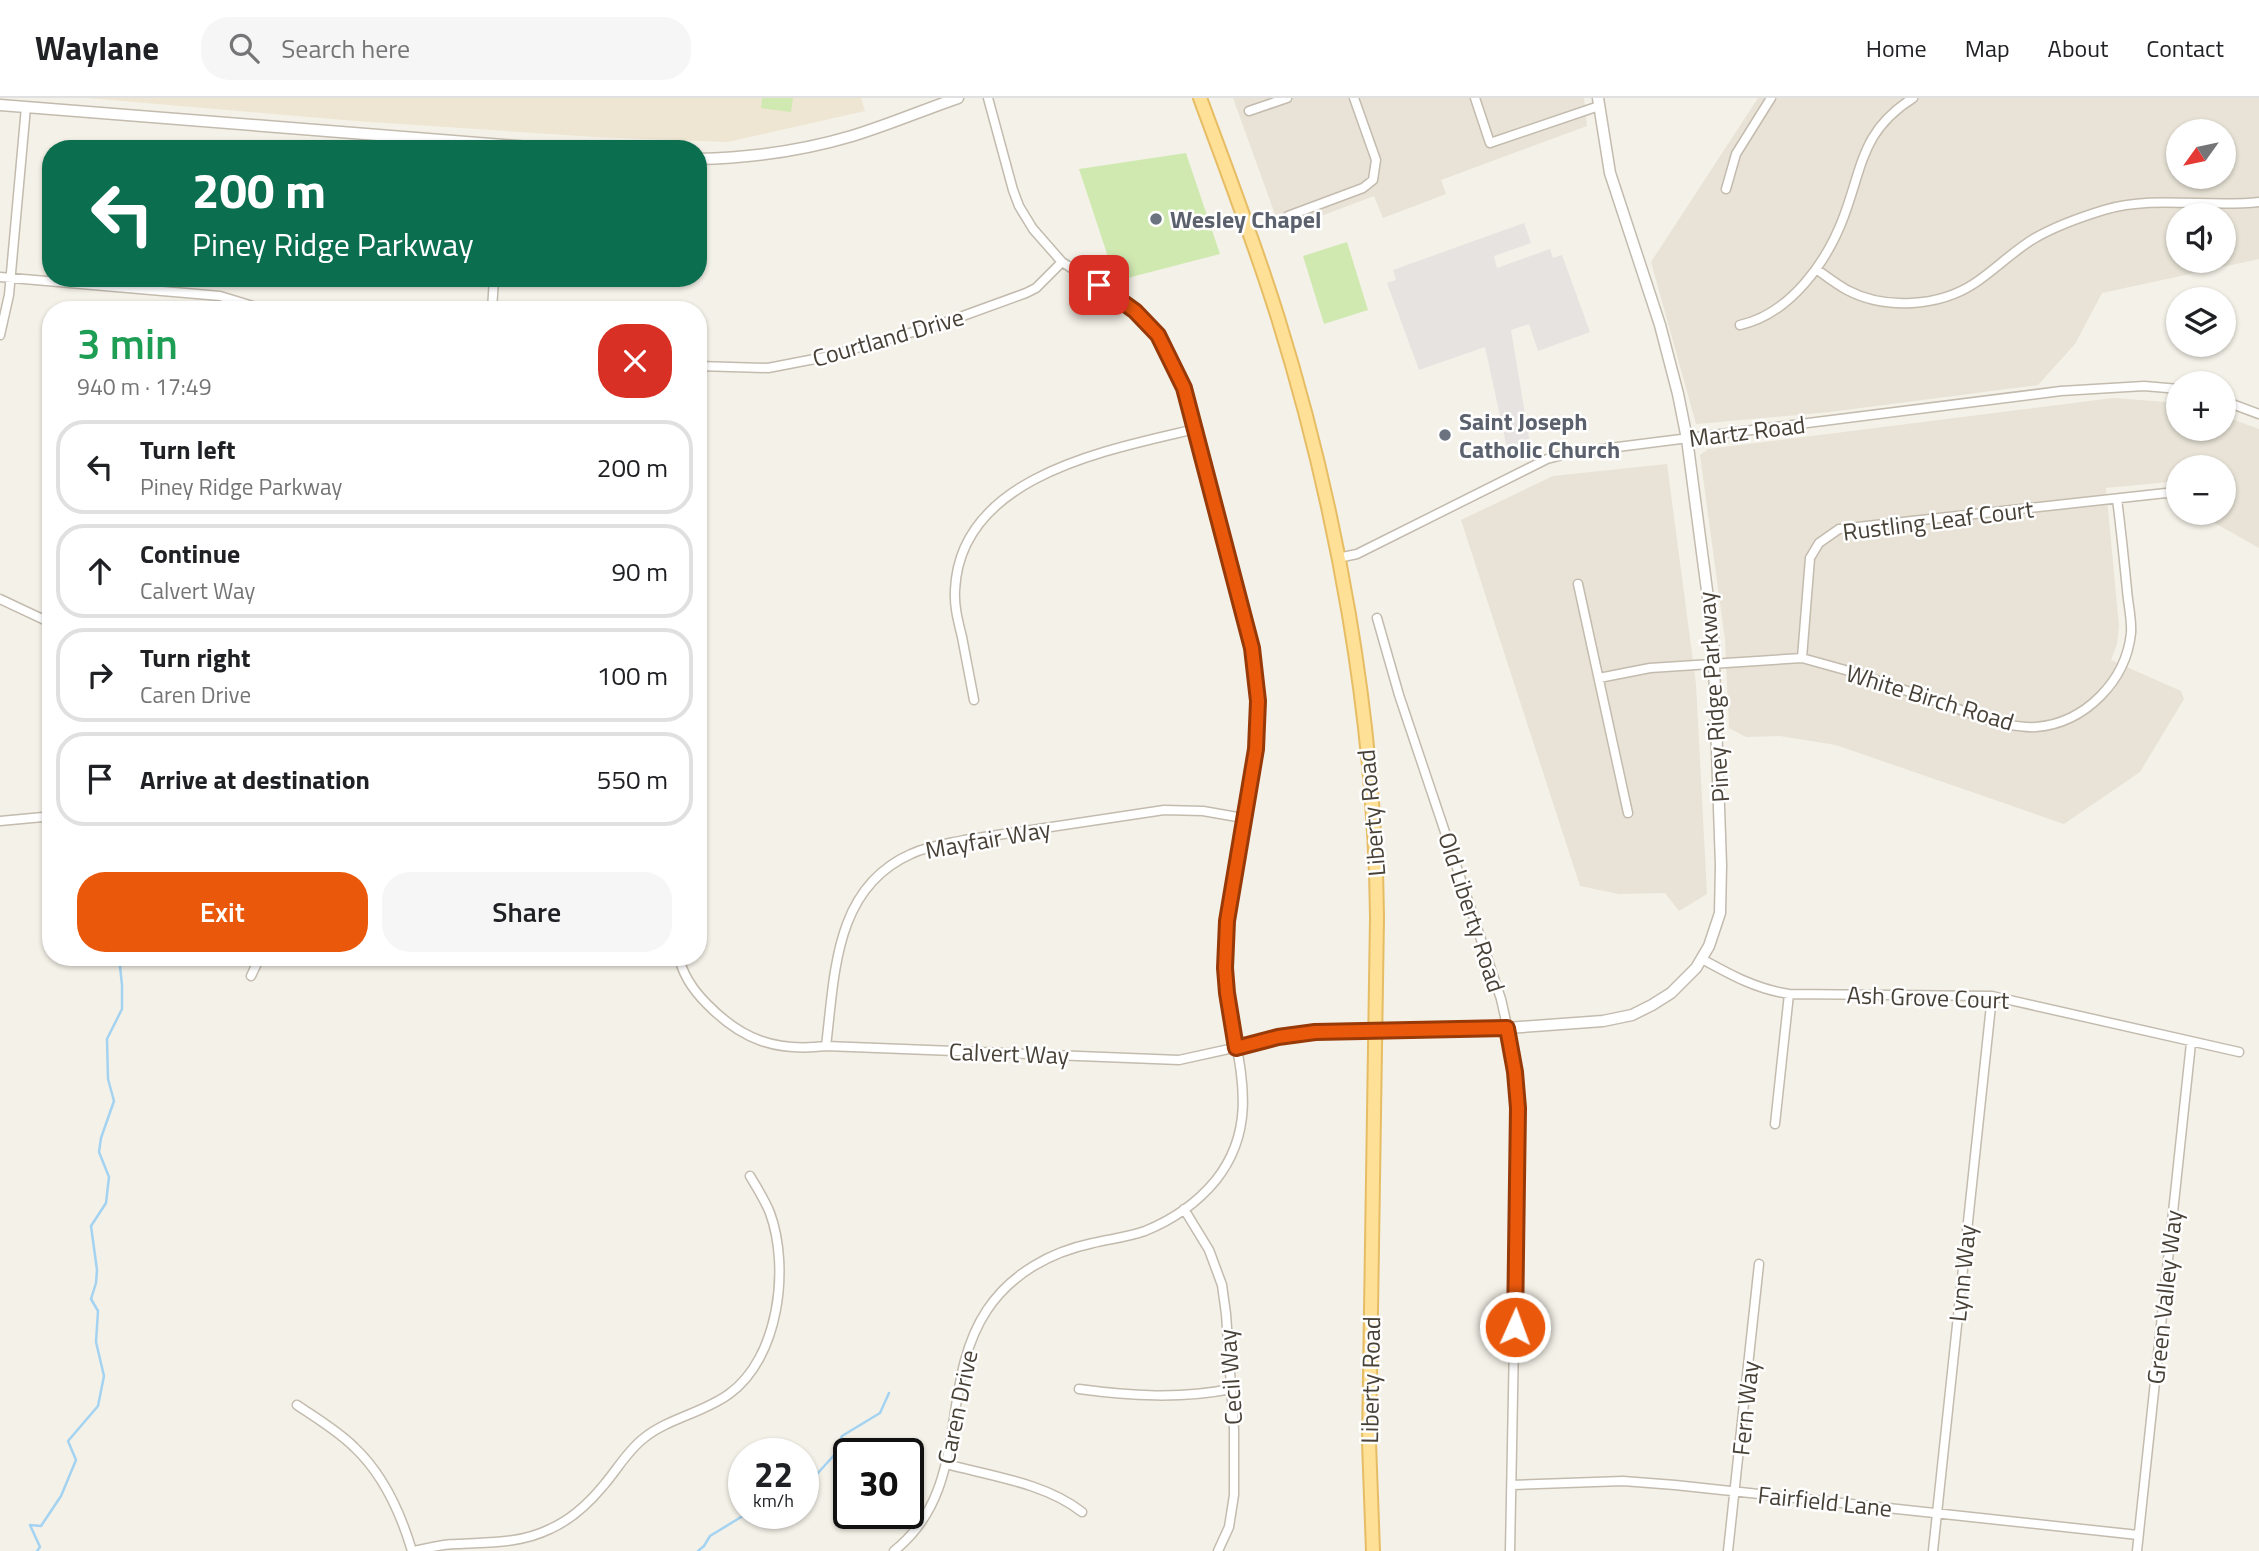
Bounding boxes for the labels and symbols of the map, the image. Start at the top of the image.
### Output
north arrow [2166,119,2236,189]
place label: Wesley Chapel [1170,201,1322,237]
marker: Wesley Chapel [1148,211,1164,227]
pin [1069,255,1129,315]
street label: Courtland Drive [808,298,968,376]
place label: Saint Joseph Catholic Church [1459,403,1620,467]
street label: Martz Road [1687,406,1807,456]
marker: Saint Joseph Catholic Church [1437,427,1453,443]
street label: Rustling Leaf Court [1840,490,2036,550]
street label: Piney Ridge Parkway [1688,590,1738,804]
street label: White Birch Road [1842,654,2018,740]
street label: Liberty Road [1348,748,1394,878]
street label: Mayfair Way [922,810,1054,868]
street label: Old Liberty Road [1429,827,1515,997]
street label: Ash Grove Court [1846,976,2010,1018]
street label: Calvert Way [948,1033,1070,1073]
street label: Green Valley Way [2137,1208,2191,1386]
street label: Lynn Way [1939,1222,1985,1323]
position arrow [1478,1290,1552,1364]
street label: Liberty Road [1351,1316,1389,1444]
street label: Cecil Way [1209,1328,1251,1426]
street label: Caren Drive [927,1347,987,1467]
street label: Fern Way [1722,1358,1768,1457]
speed limit sign: 30 [833,1438,924,1529]
street label: Fairfield Lane [1756,1476,1894,1526]

